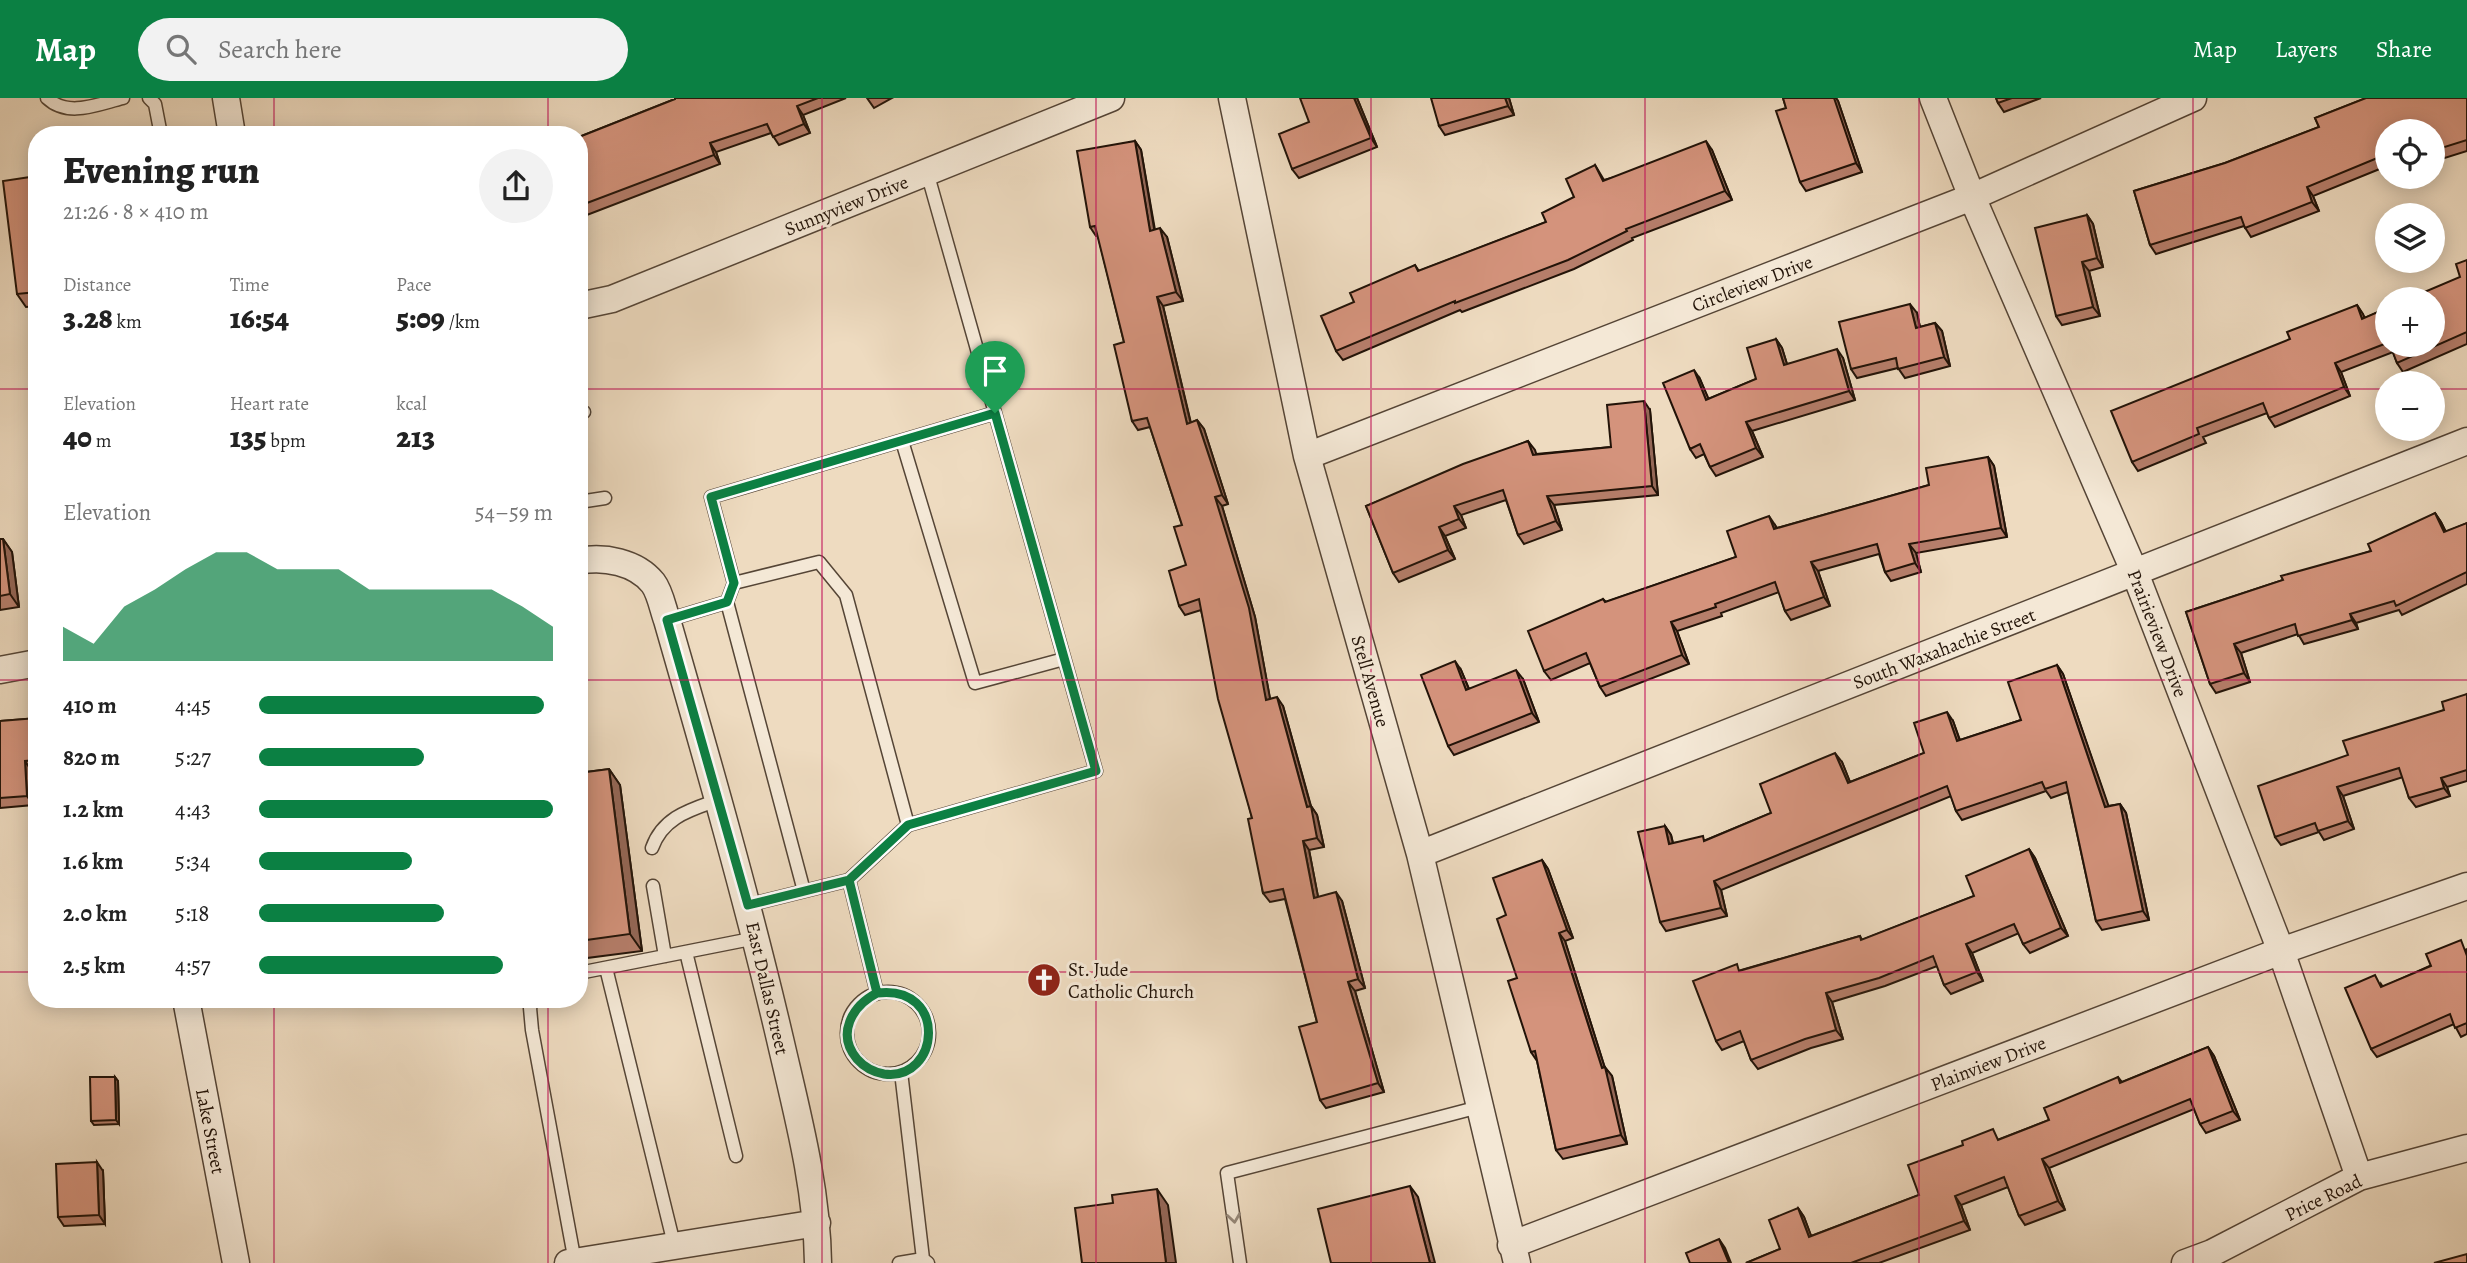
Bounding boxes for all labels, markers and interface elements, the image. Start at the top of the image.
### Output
search box [138,18,628,81]
text: Map [35,27,96,72]
icon: search [162,30,200,68]
text: Search here [218,32,342,67]
text: Map [2193,33,2237,65]
text: Layers [2275,33,2338,65]
text: Share [2376,33,2432,65]
map controls [2375,119,2445,441]
button: locate [2375,119,2445,189]
text: Evening run [63,144,260,196]
button: share [479,149,553,223]
street label: Sunnyview Drive [781,169,912,243]
text: 21:26 · 8 × 410 m [63,196,209,227]
button: layers [2375,203,2445,273]
street label: Circleview Drive [1688,249,1816,319]
text: Distance [63,272,131,298]
text: Time [230,272,269,298]
text: Pace [396,272,432,298]
button: + [2375,287,2445,357]
text: 3.28 [63,298,113,338]
text: 16:54 [230,298,289,338]
text: 5:09 [396,298,445,338]
text: km [113,309,142,335]
text: /km [445,309,480,335]
pin [965,341,1025,413]
icon: arrive [976,352,1014,390]
button: − [2375,371,2445,441]
text: Elevation [63,391,136,417]
text: Heart rate [230,391,309,417]
text: kcal [396,391,427,417]
text: 40 [63,417,92,457]
text: 135 [230,417,267,457]
text: 213 [396,417,435,457]
text: m [92,428,112,454]
text: bpm [267,428,306,454]
text: Elevation [63,497,151,528]
text: 54–59 m [475,497,553,528]
street label: Prairieview Drive [2121,566,2193,701]
street label: South Waxahachie Street [1849,602,2039,696]
street label: Stell Avenue [1345,632,1396,730]
text: 410 m [63,690,117,721]
text: 4:45 [175,690,211,721]
text: 820 m [63,742,120,773]
text: 5:27 [175,742,211,773]
text: 1.2 km [63,794,124,825]
text: 4:43 [175,794,211,825]
text: 1.6 km [63,846,123,877]
text: 5:34 [175,846,210,877]
text: 2.0 km [63,898,127,929]
text: 5:18 [175,898,209,929]
street label: East Dallas Street [739,919,795,1057]
text: 2.5 km [63,950,125,981]
text: 4:57 [175,950,210,981]
place label: St. Jude Catholic Church [1068,957,1194,1005]
church icon: St. Jude Catholic Church [1025,961,1063,999]
street label: Plainview Drive [1927,1030,2050,1098]
street label: Lake Street [189,1086,231,1176]
street label: Price Road [2281,1168,2367,1228]
one-way arrow [1226,1212,1241,1224]

